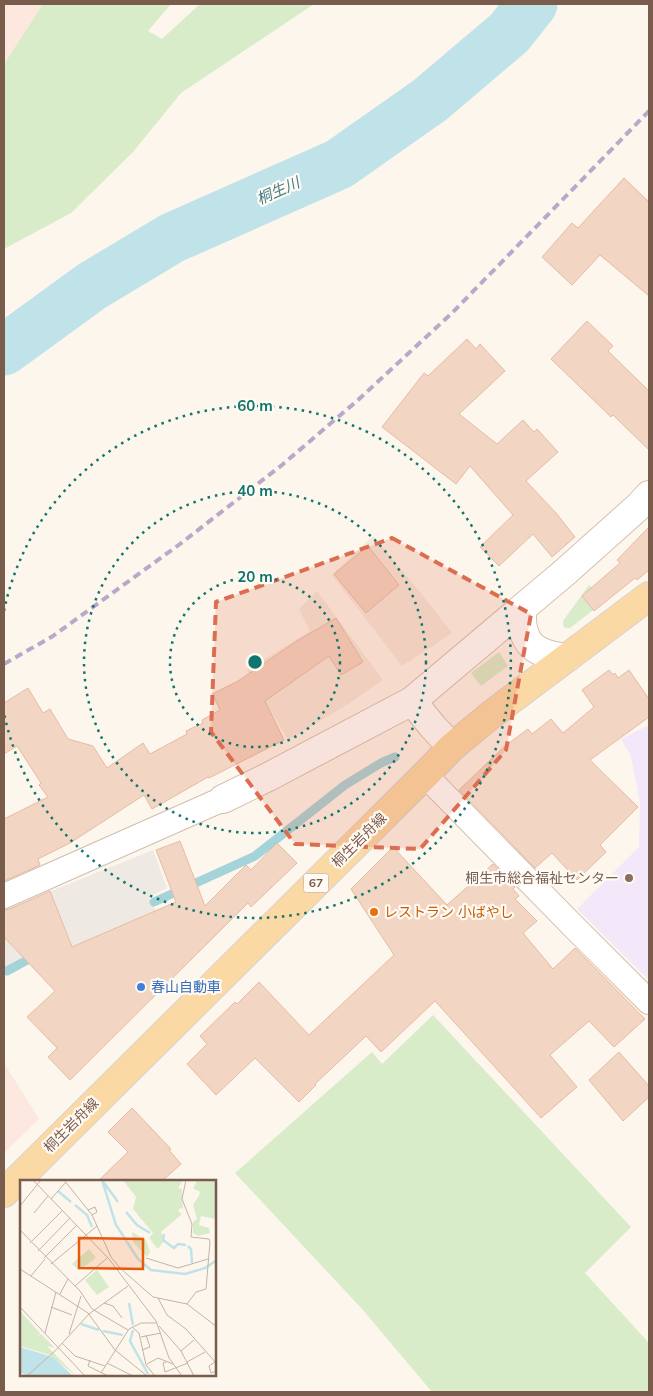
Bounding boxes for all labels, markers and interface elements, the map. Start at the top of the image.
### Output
water label: 桐生川 [253,172,304,208]
text: 60 m [237,396,273,415]
text: 40 m [237,481,273,500]
text: 20 m [237,567,273,586]
centre of rings [246,653,264,671]
street label: 桐生岩舟線 [328,809,390,871]
place label: 桐生市総合福祉センター [465,869,619,887]
marker: 桐生市総合福祉センター [623,872,635,884]
road number: 67 [304,874,328,892]
place label: レストラン 小ばやし [384,903,514,921]
marker: レストラン 小ばやし [368,906,380,918]
place label: 春山自動車 [151,978,221,996]
marker: 春山自動車 [135,981,147,993]
street label: 桐生岩舟線 [40,1094,102,1156]
inset map [20,1180,216,1376]

